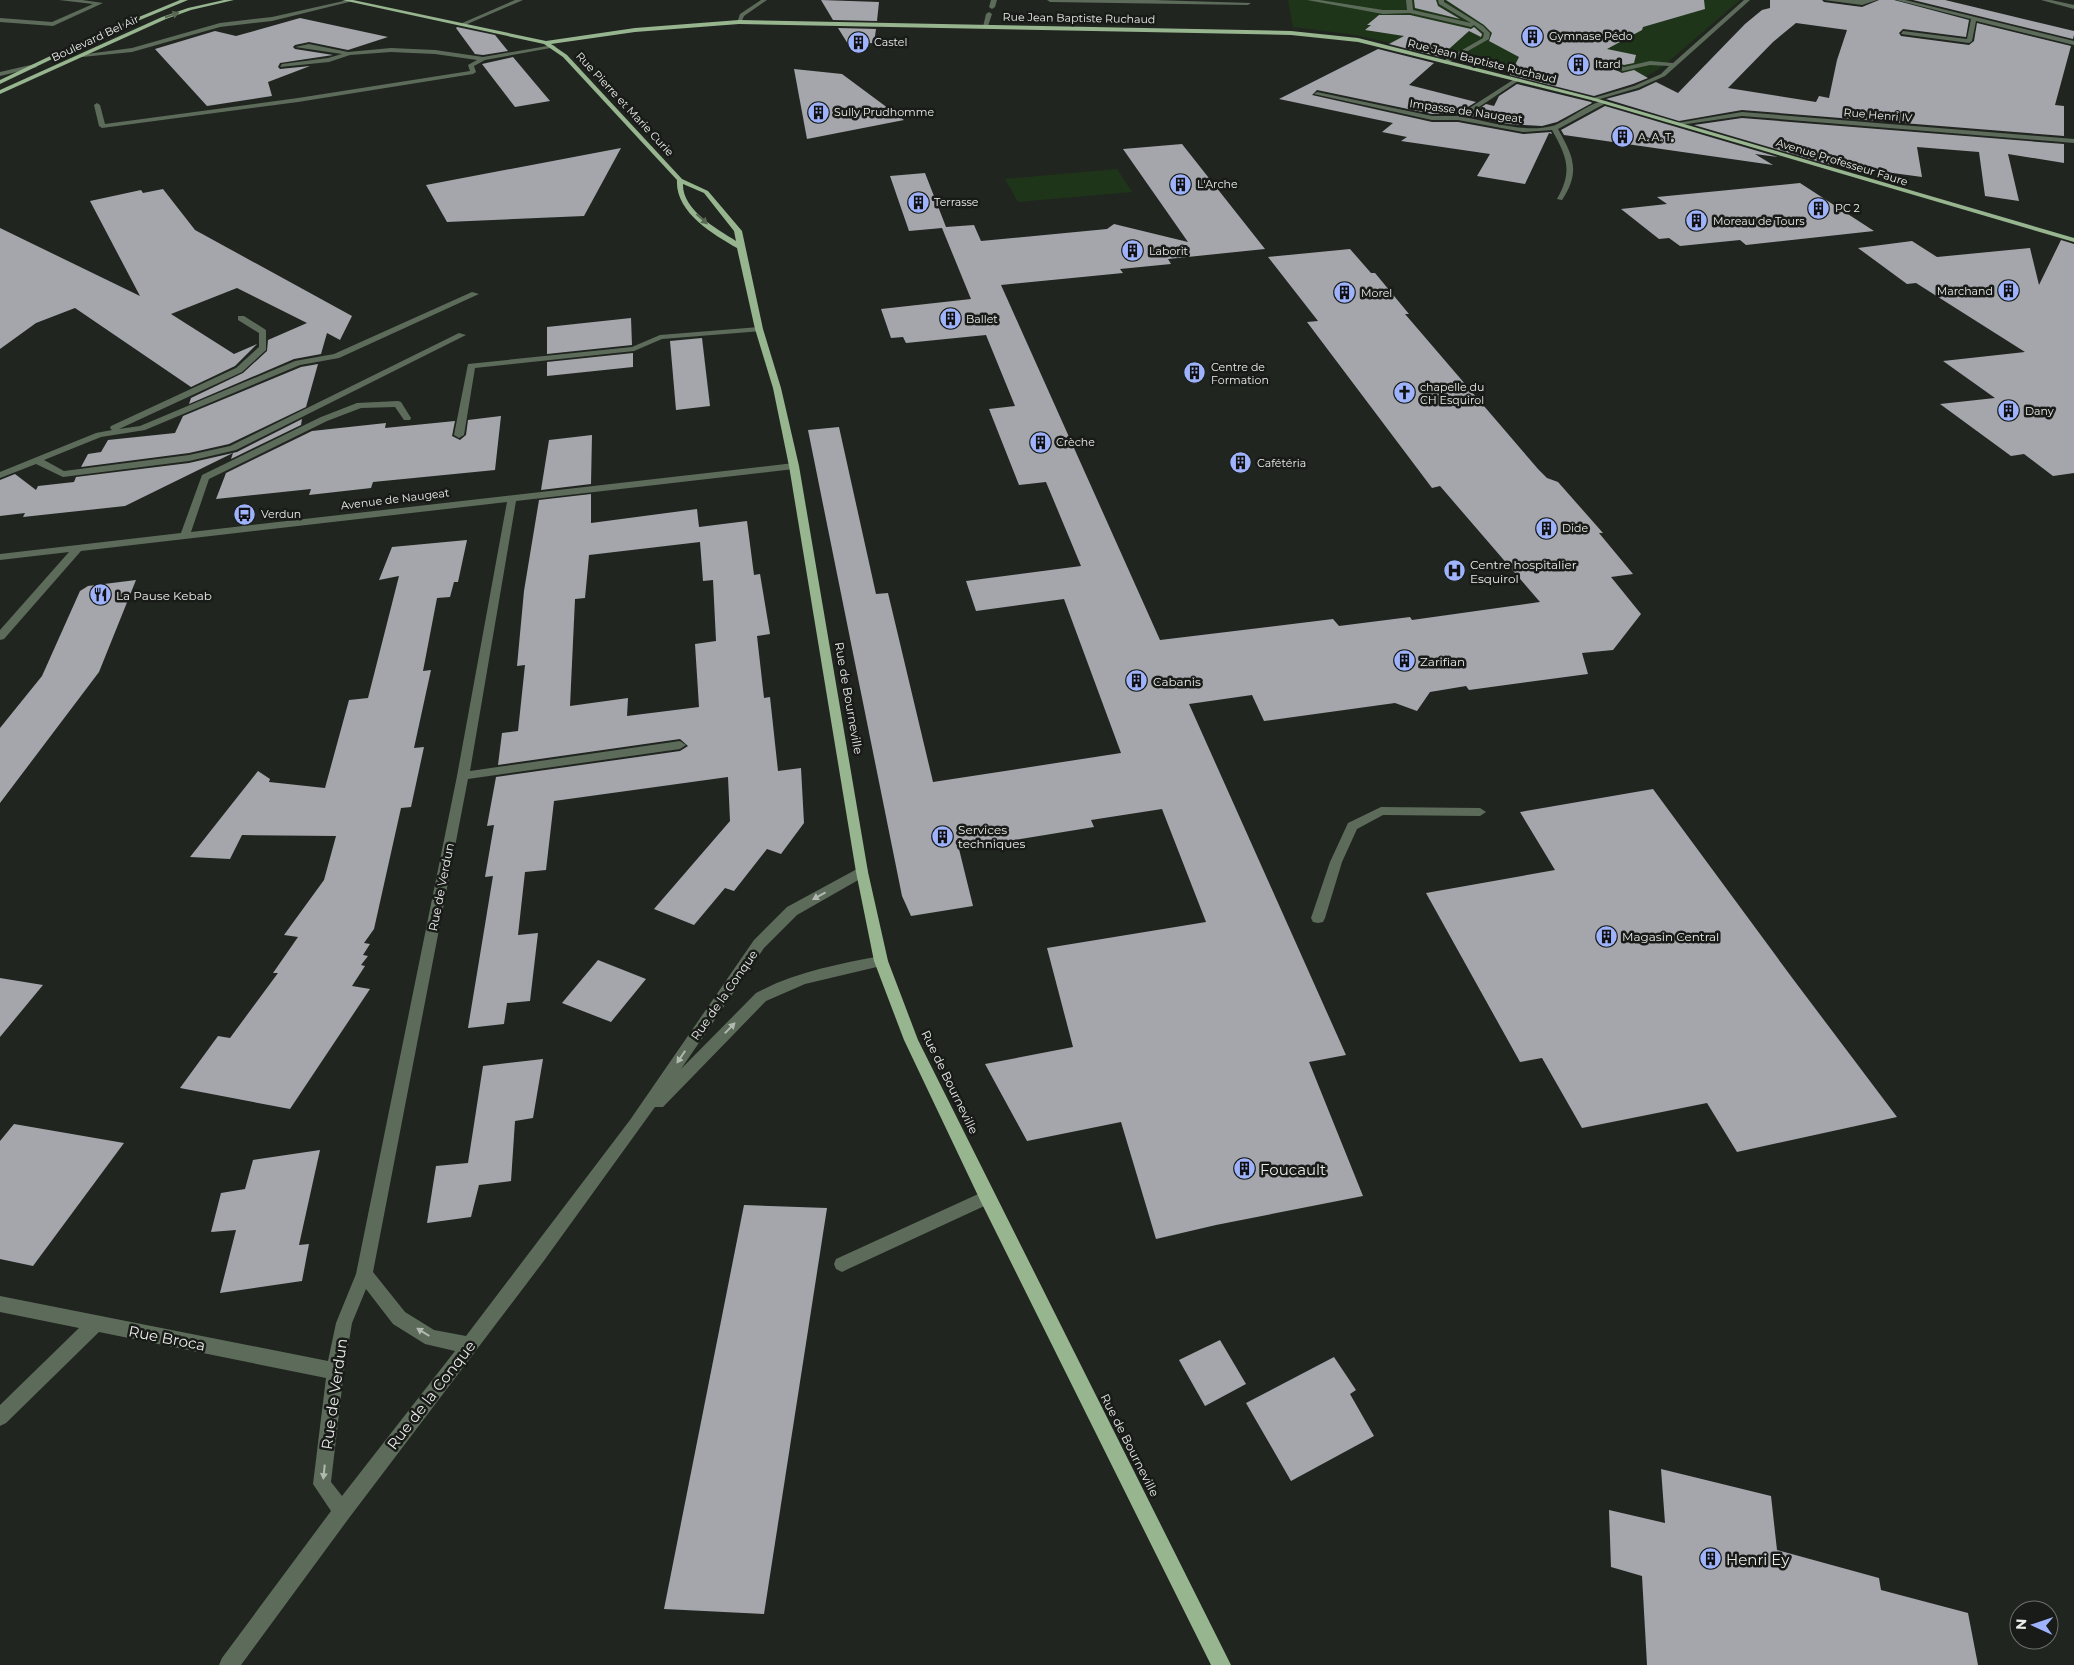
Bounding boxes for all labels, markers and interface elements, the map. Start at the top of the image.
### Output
street label: Rue Jean Baptiste Ruchaud [1003,10,1155,26]
one-way arrow [165,11,180,19]
street label: Boulevard Bel Air [49,12,141,64]
building icon: Gymnase Pédo [1521,24,1545,48]
place label: Gymnase Pédo [1549,29,1633,43]
building icon: Castel [846,30,870,54]
place label: Castel [874,35,907,49]
street label: Rue Jean Baptiste Ruchaud [1406,36,1558,86]
street label: Rue Pierre et Marie Curie [573,49,677,159]
building icon: Itard [1567,52,1591,76]
place label: Itard [1595,57,1621,71]
street label: Impasse de Naugeat [1409,96,1524,126]
building icon: Sully Prudhomme [806,100,830,124]
place label: Sully Prudhomme [834,105,934,119]
street label: Rue Henri IV [1843,105,1913,125]
building icon: A. A. T. [1610,125,1634,149]
place label: A. A. T. [1638,130,1673,144]
street label: Avenue Professeur Faure [1774,135,1910,189]
building icon: L'Arche [1169,172,1193,196]
place label: L'Arche [1197,177,1238,191]
building icon: Terrasse [906,190,930,214]
place label: Terrasse [934,195,979,209]
building icon: PC 2 [1807,196,1831,220]
place label: PC 2 [1835,201,1860,215]
building icon: Moreau de Tours [1685,209,1709,233]
one-way arrow [695,213,707,225]
place label: Moreau de Tours [1713,214,1805,228]
building icon: Laborit [1121,239,1145,263]
place label: Laborit [1149,244,1189,258]
building icon: Marchand [1997,279,2021,303]
building icon: Morel [1333,281,1357,305]
place label: Marchand [1937,284,1993,298]
place label: Morel [1361,286,1392,300]
building icon: Ballet [938,307,962,331]
place label: Ballet [966,312,998,326]
place label: Centre de Formation [1211,360,1269,387]
building icon: Centre de Formation [1183,361,1207,385]
place label: chapelle du CH Esquirol [1420,380,1484,407]
church icon: chapelle du CH Esquirol [1392,381,1416,405]
building icon: Dany [1997,399,2021,423]
place label: Dany [2025,404,2054,418]
building icon: Crèche [1028,430,1052,454]
place label: Crèche [1056,435,1095,449]
building icon: Cafétéria [1229,451,1253,475]
place label: Cafétéria [1257,456,1306,470]
street label: Avenue de Naugeat [340,485,451,513]
bus stop icon: Verdun [233,502,257,526]
place label: Verdun [261,507,301,521]
building icon: Dide [1534,516,1558,540]
place label: Dide [1562,521,1589,535]
place label: Centre hospitalier Esquirol [1470,557,1577,586]
hospital icon: Centre hospitalier Esquirol [1442,559,1466,583]
restaurant icon: La Pause Kebab [88,583,112,607]
place label: La Pause Kebab [116,588,212,603]
street label: Rue de Bourneville [832,641,866,755]
building icon: Zarifian [1392,649,1416,673]
place label: Zarifian [1420,654,1465,669]
building icon: Cabanis [1125,669,1149,693]
place label: Cabanis [1153,674,1201,689]
place label: Services techniques [958,822,1025,851]
building icon: Services techniques [930,824,954,848]
street label: Rue de Verdun [425,842,457,932]
one-way arrow [812,892,827,900]
building icon: Magasin Central [1594,924,1618,948]
place label: Magasin Central [1622,929,1719,944]
street label: Rue de la Conque [687,947,761,1043]
one-way arrow [724,1022,736,1034]
street label: Rue de Bourneville [918,1028,982,1136]
one-way arrow [676,1050,686,1064]
building icon: Foucault [1232,1157,1256,1181]
place label: Foucault [1260,1160,1326,1179]
street label: Rue Broca [127,1321,207,1355]
one-way arrow [416,1328,429,1337]
street label: Rue de Verdun [317,1337,351,1451]
street label: Rue de la Conque [383,1337,479,1453]
street label: Rue de Bourneville [1098,1391,1162,1499]
one-way arrow [320,1464,328,1480]
building icon: Henri Ey [1698,1547,1722,1571]
place label: Henri Ey [1726,1550,1790,1569]
north arrow [2009,1600,2059,1650]
text: N [2012,1618,2030,1630]

